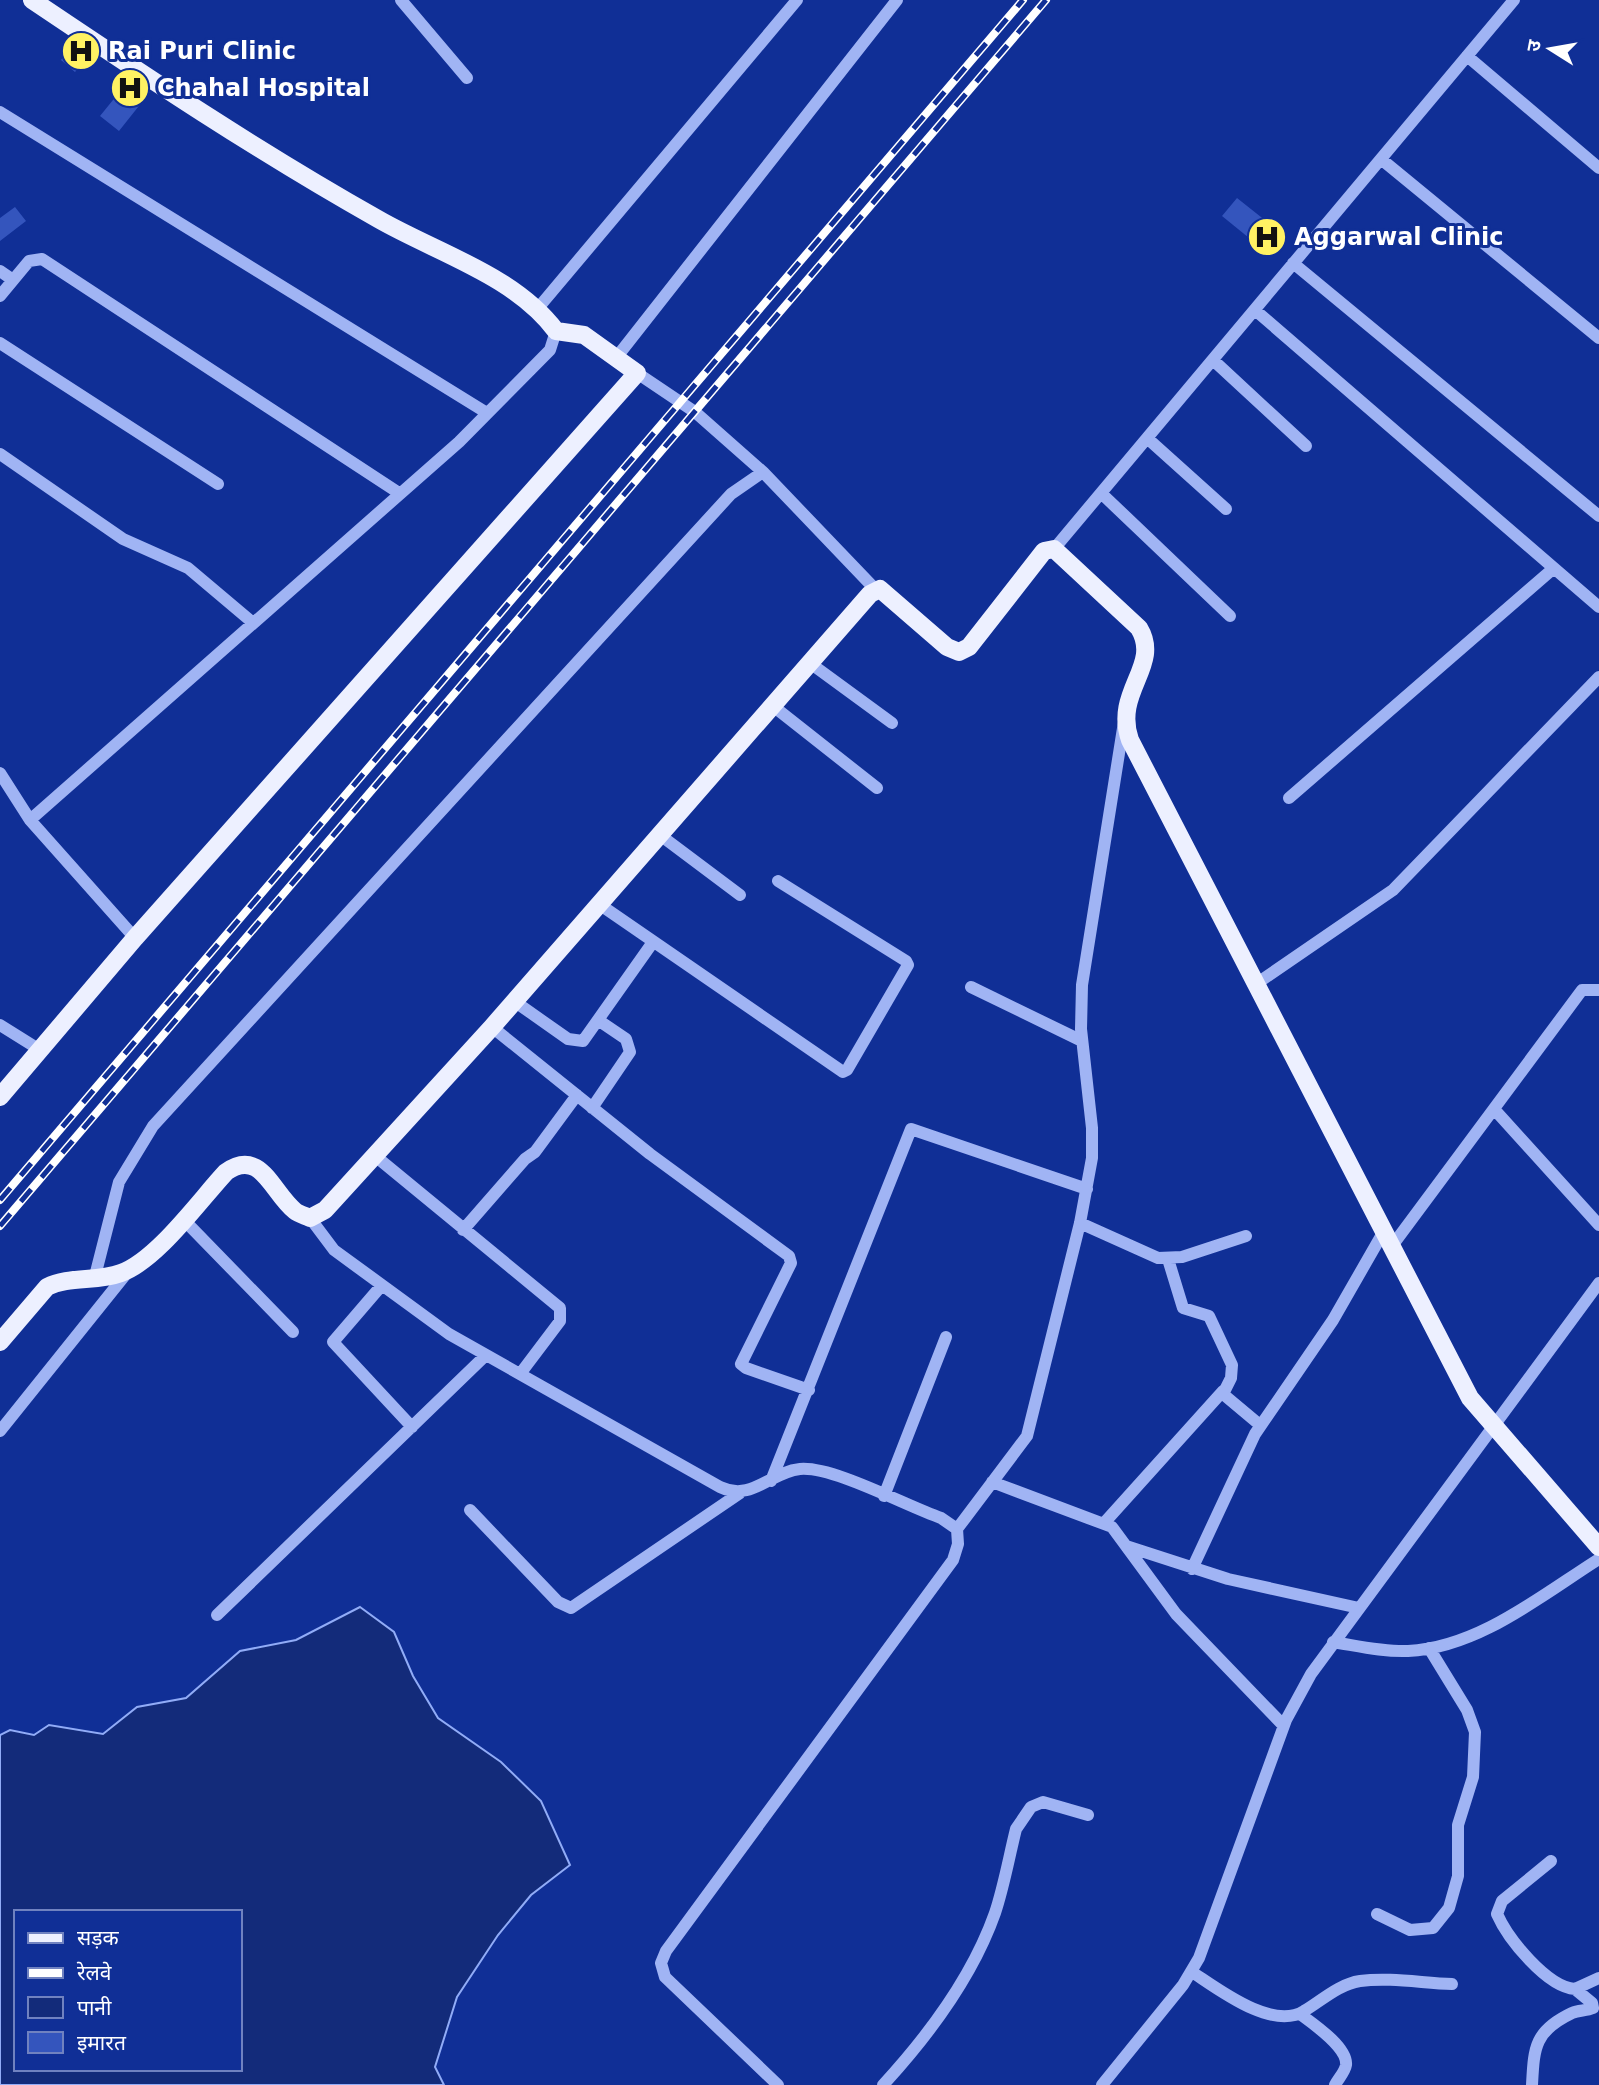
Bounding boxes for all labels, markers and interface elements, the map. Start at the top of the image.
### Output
north arrow [1515,14,1585,84]
hospital icon: Rai Puri Clinic [60,30,102,72]
place label: Rai Puri Clinic [108,37,296,65]
text: उ [1521,37,1545,53]
hospital icon: Chahal Hospital [109,67,151,109]
place label: Chahal Hospital [157,74,370,102]
hospital icon: Aggarwal Clinic [1246,216,1288,258]
place label: Aggarwal Clinic [1294,223,1504,251]
legend [14,1910,242,2071]
text: सड़क [77,1926,119,1950]
text: रेलवे [76,1961,112,1985]
text: पानी [77,1996,112,2020]
text: इमारत [77,2031,127,2055]

